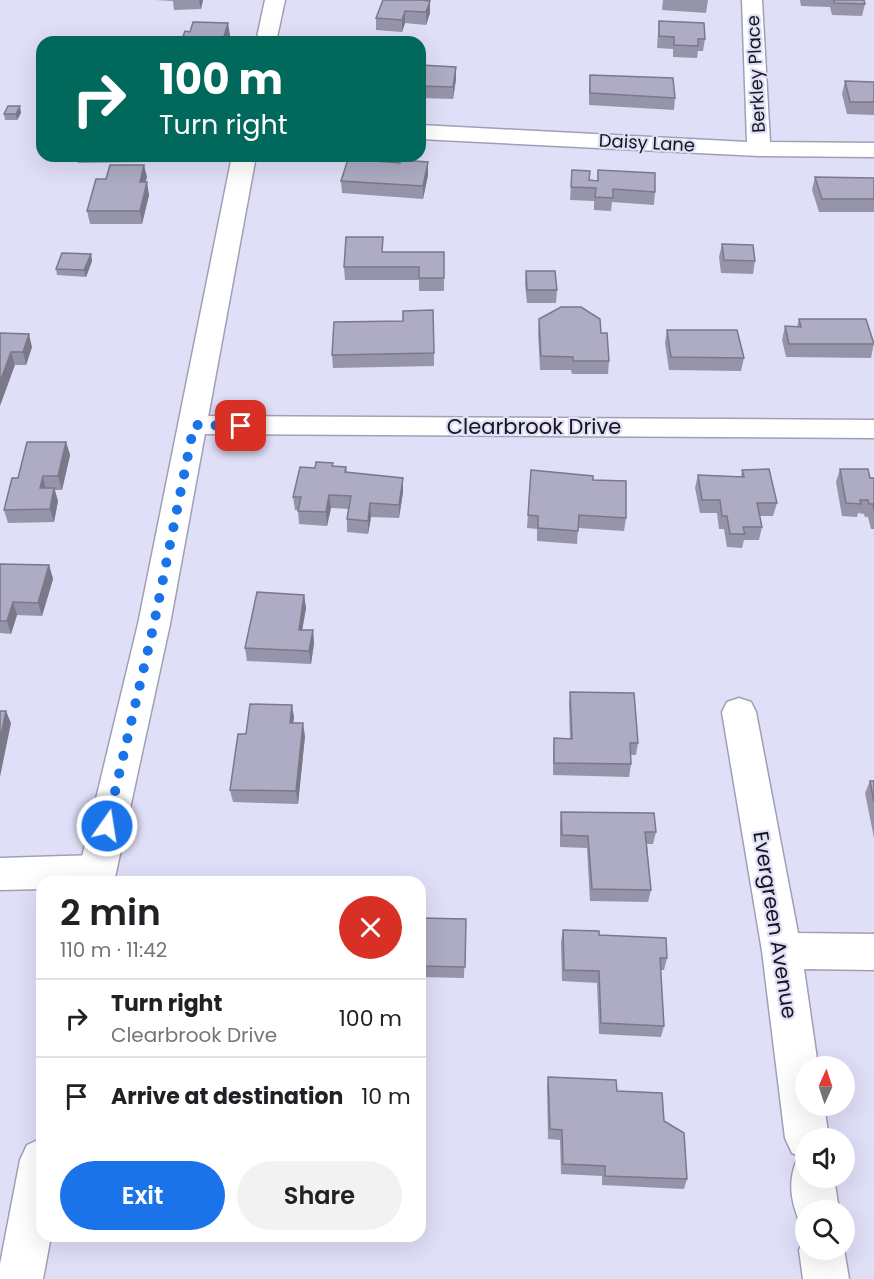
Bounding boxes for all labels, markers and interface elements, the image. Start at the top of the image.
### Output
street label: Berkley Place [740,15,771,134]
text: 100 m [159,50,283,109]
icon: right [60,60,138,138]
text: Turn right [159,106,288,143]
street label: Daisy Lane [598,127,696,158]
pin [215,400,266,451]
icon: arrive [224,409,257,442]
street label: Clearbrook Drive [447,412,621,441]
position arrow [75,794,139,858]
street label: Evergreen Avenue [746,829,805,1021]
text: 2 min [60,887,161,938]
button: close [339,896,402,959]
text: 110 m · 11:42 [60,936,167,964]
text: Turn right [111,988,222,1019]
icon: right [60,1002,93,1035]
text: 100 m [339,1003,402,1034]
text: Clearbrook Drive [111,1021,277,1049]
north arrow [795,1056,855,1116]
map controls [795,1056,855,1260]
icon: arrive [60,1080,93,1113]
text: Arrive at destination [111,1081,343,1112]
text: 10 m [361,1081,411,1112]
button: sound [795,1128,855,1188]
button: Exit [60,1161,225,1230]
button: Share [237,1161,402,1230]
button: search [795,1200,855,1260]

